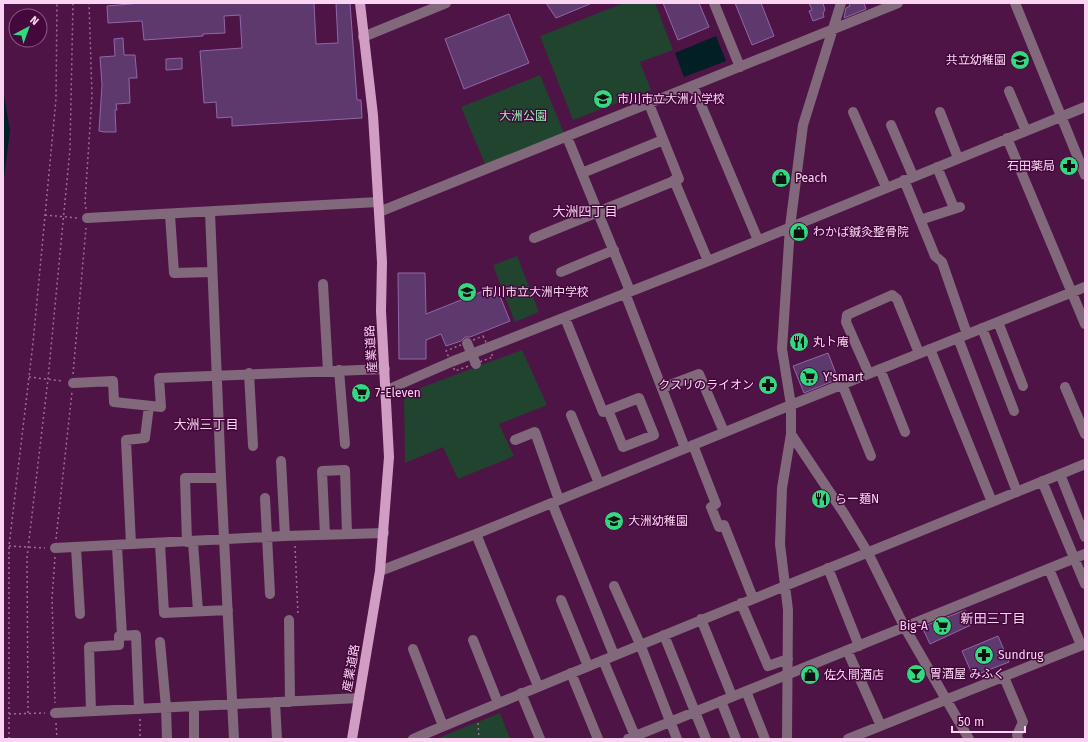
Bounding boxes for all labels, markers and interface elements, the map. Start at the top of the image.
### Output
north arrow [8,8,48,48]
text: N [27,14,41,28]
school or university icon: 共立幼稚園 [1009,49,1031,71]
place label: 共立幼稚園 [946,53,1006,67]
school or university icon: 市川市立大洲小学校 [592,88,614,110]
place label: 市川市立大洲小学校 [617,92,725,106]
park label: 大洲公園 [499,109,547,123]
pharmacy icon: 石田薬局 [1058,155,1080,177]
place label: 石田薬局 [1007,159,1055,173]
shop icon: Peach [770,167,792,189]
place label: Peach [795,171,827,185]
district label: 大洲四丁目 [552,204,618,219]
shop icon: わかば鍼灸整骨院 [788,221,810,243]
place label: わかば鍼灸整骨院 [813,225,909,239]
school or university icon: 市川市立大洲中学校 [456,281,478,303]
place label: 市川市立大洲中学校 [481,285,589,299]
street label: 産業道路 [362,325,380,373]
restaurant icon: 丸ト庵 [788,331,810,353]
place label: 丸ト庵 [813,335,849,349]
supermarket icon: Y'smart [798,366,820,388]
place label: Y'smart [823,370,864,384]
pharmacy icon: クスリのライオン [757,374,779,396]
place label: クスリのライオン [658,378,754,392]
supermarket icon: 7-Eleven [350,382,372,404]
place label: 7-Eleven [375,386,421,400]
district label: 大洲三丁目 [173,417,239,432]
restaurant icon: らー麺N [810,488,832,510]
place label: らー麺N [835,492,879,506]
school or university icon: 大洲幼稚園 [603,510,625,532]
place label: 大洲幼稚園 [628,514,688,528]
district label: 新田三丁目 [960,611,1026,626]
supermarket icon: Big-A [931,615,953,637]
place label: Big-A [900,619,928,633]
street label: 産業道路 [340,643,362,693]
pharmacy icon: Sundrug [973,644,995,666]
place label: Sundrug [998,648,1044,662]
bar icon: 胃酒屋 みふく [905,663,927,685]
shop icon: 佐久間酒店 [799,664,821,686]
place label: 胃酒屋 みふく [930,667,1005,681]
place label: 佐久間酒店 [824,668,884,682]
scale bar [952,708,1025,734]
text: 50 m [958,715,984,729]

